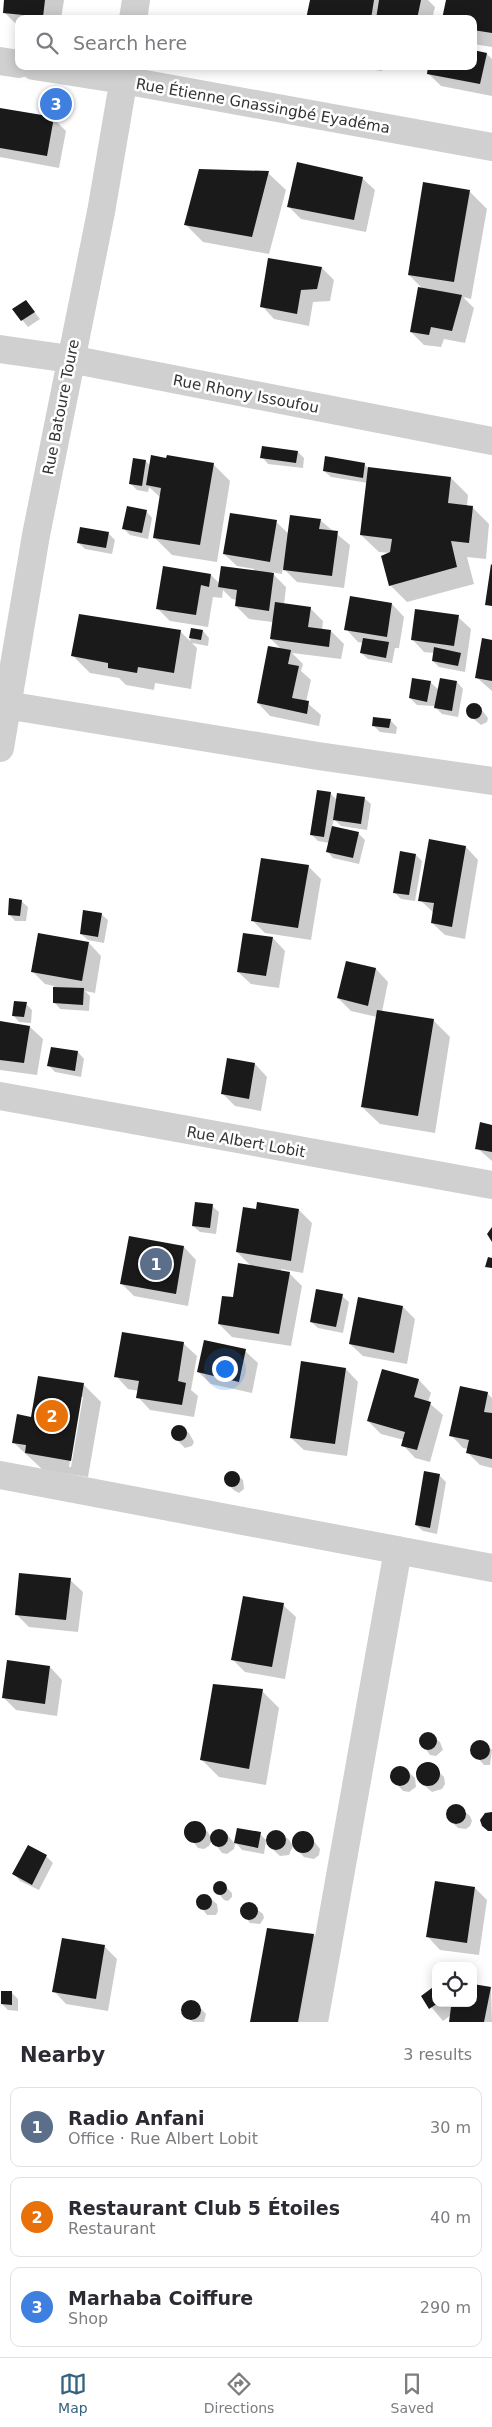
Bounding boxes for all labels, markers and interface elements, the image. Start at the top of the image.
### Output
search box [15,15,477,70]
icon: search [33,29,61,57]
text: Search here [73,32,187,54]
street label: Rue Étienne Gnassingbé Eyadéma [134,74,392,137]
pin: 3 [40,85,72,123]
street label: Rue Batoure Toure [39,338,83,476]
street label: Rue Rhony Issoufou [172,371,320,417]
street label: Rue Albert Lobit [185,1123,307,1161]
pin: 1 [140,1245,172,1283]
your location [212,1356,238,1382]
pin: 2 [36,1397,68,1435]
map controls [432,1962,477,2007]
button: locate [432,1962,477,2007]
text: Nearby [20,2043,105,2067]
text: 3 results [403,2045,472,2064]
text: Radio Anfani [68,2107,205,2129]
text: 1 [31,2118,43,2137]
text: 30 m [430,2118,471,2137]
text: Office · Rue Albert Lobit [68,2129,258,2148]
text: Restaurant Club 5 Étoiles [68,2197,340,2219]
text: 2 [31,2208,43,2227]
text: 40 m [430,2208,471,2227]
text: Restaurant [68,2219,156,2238]
text: Marhaba Coiffure [68,2287,253,2309]
text: 3 [31,2298,43,2317]
text: 290 m [420,2298,471,2317]
text: Shop [68,2309,108,2328]
tab: Map [58,2370,88,2416]
tab: Directions [204,2370,274,2416]
tab: Saved [391,2370,434,2416]

